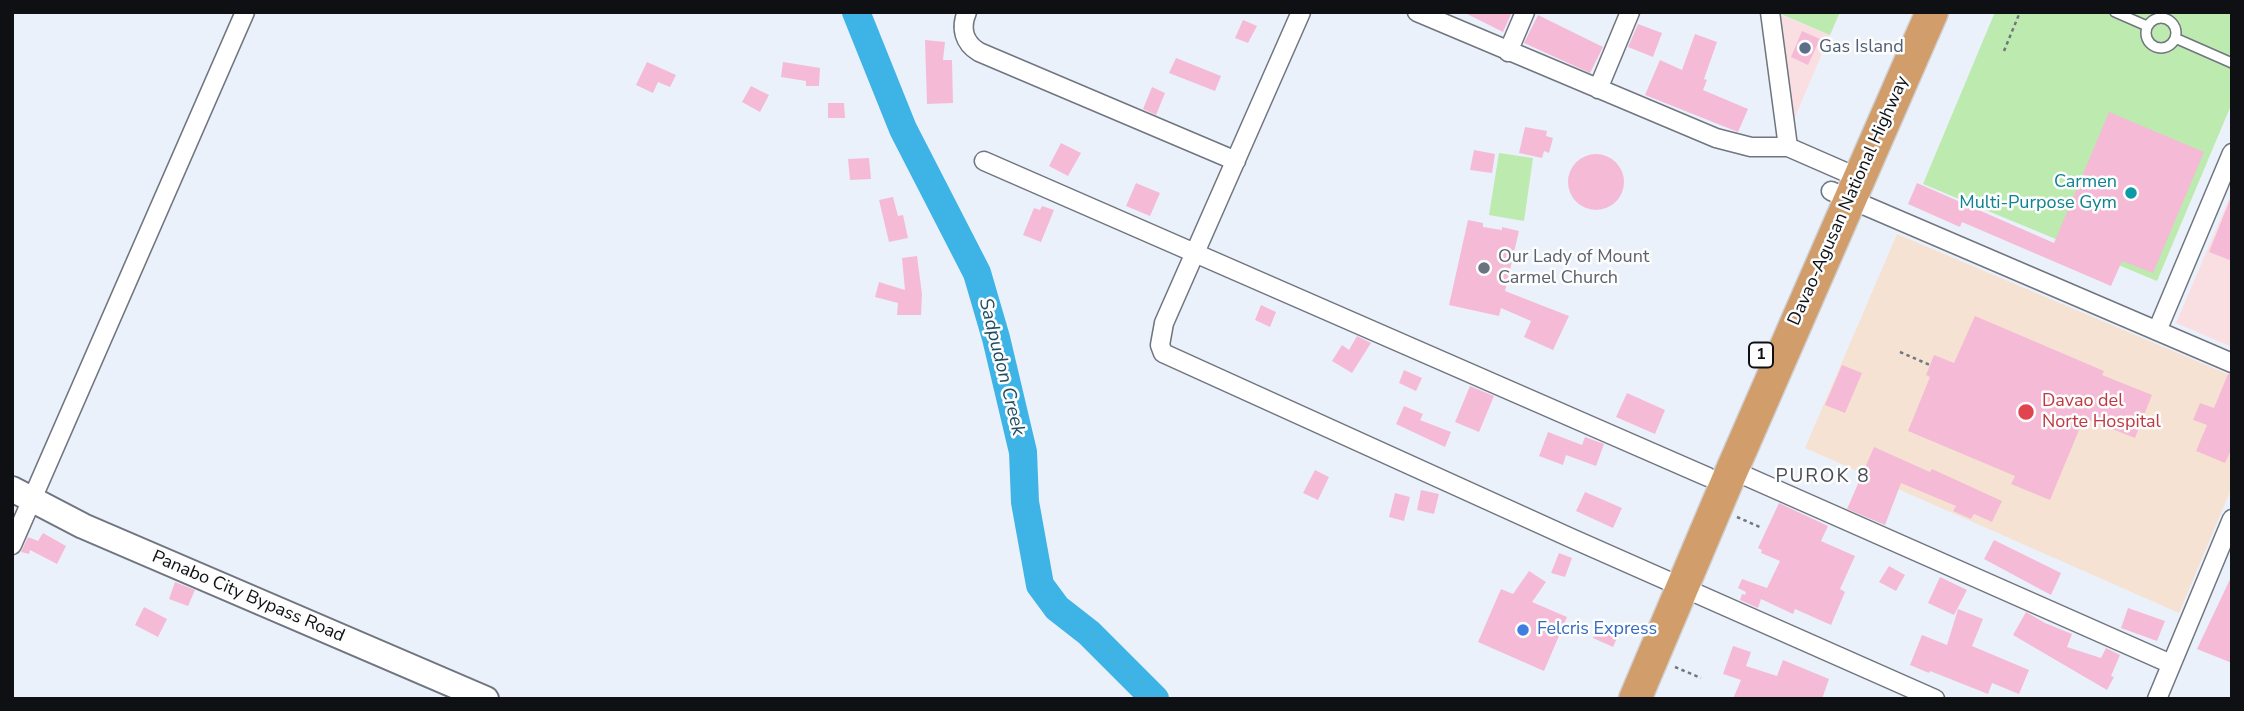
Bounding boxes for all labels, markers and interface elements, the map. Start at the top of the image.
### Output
place label: Gas Island [1819,37,1904,59]
marker: Gas Island [1797,40,1813,56]
street label: Davao-Agusan National Highway [1784,73,1914,329]
place label: Carmen Multi-Purpose Gym [1959,172,2117,214]
marker: Carmen Multi-Purpose Gym [2123,185,2139,201]
place label: Our Lady of Mount Carmel Church [1498,247,1649,290]
marker: Our Lady of Mount Carmel Church [1476,260,1492,276]
water label: Sadpudon Creek [973,296,1029,438]
road number: 1 [1749,342,1773,368]
place label: Davao del Norte Hospital [2042,391,2161,434]
marker: Davao del Norte Hospital [2016,402,2036,422]
district label: PUROK 8 [1776,466,1870,488]
street label: Panabo City Bypass Road [148,547,348,647]
place label: Felcris Express [1537,619,1657,641]
marker: Felcris Express [1515,622,1531,638]

